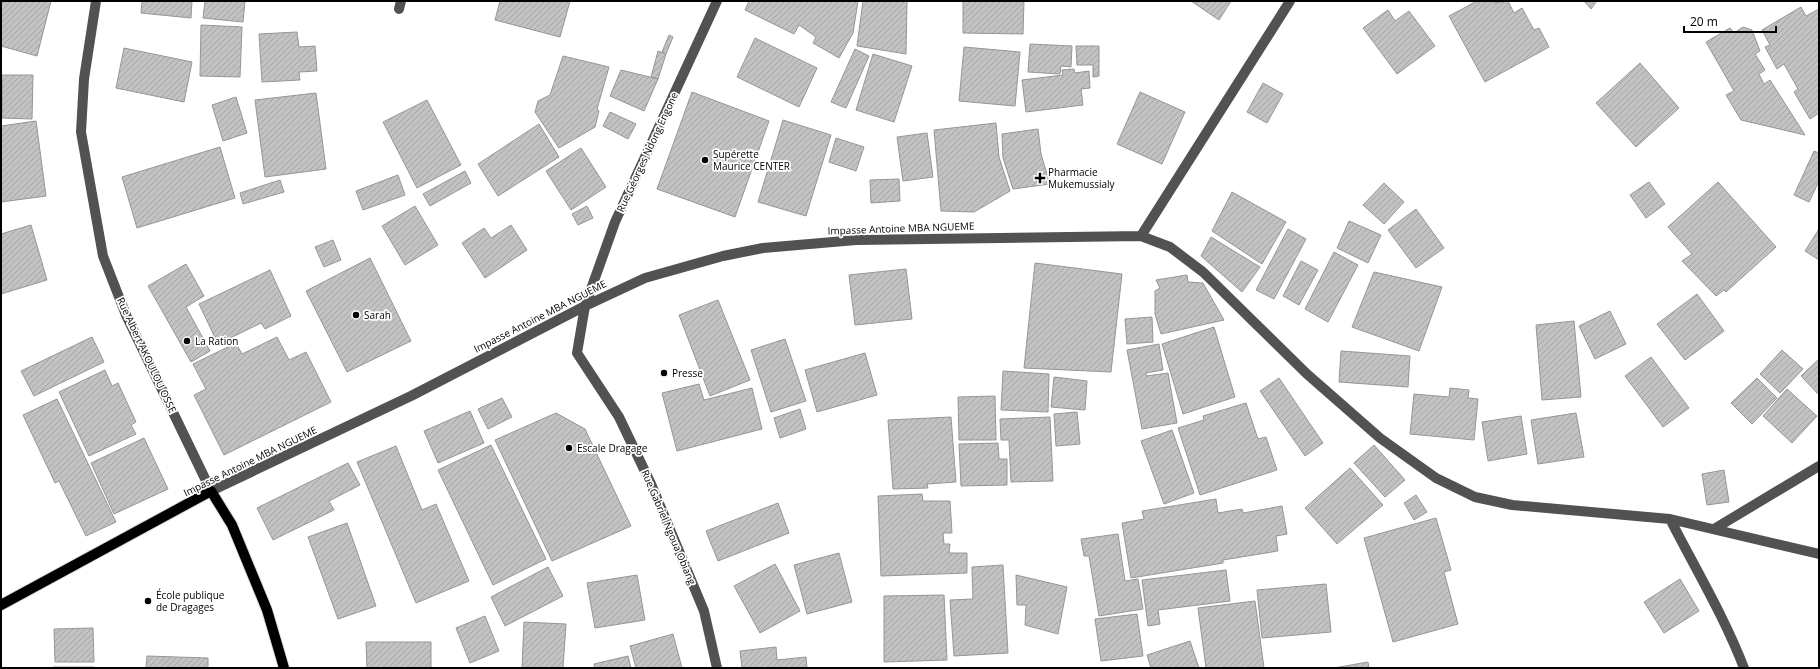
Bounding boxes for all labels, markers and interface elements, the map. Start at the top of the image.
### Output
scale bar [1684,8,1776,34]
text: 20 m [1690,13,1718,30]
street label: Rue Géorges Ndong Engone [613,90,681,214]
place label: Supérette Maurice CENTER [713,147,790,173]
marker: Supérette Maurice CENTER [700,155,710,165]
place label: Pharmacie Mukemussialy [1048,165,1116,191]
marker: Pharmacie Mukemussialy [1035,173,1045,183]
street label: Impasse Antoine MBA NGUEME [827,218,975,238]
street label: Impasse Antoine MBA NGUEME [471,276,609,356]
street label: Rue Albert AKOULOU OSSE [114,295,180,415]
place label: Sarah [364,308,391,322]
marker: Sarah [351,310,361,320]
place label: La Ration [195,334,238,348]
marker: La Ration [182,336,192,346]
place label: Presse [672,366,703,380]
marker: Presse [659,368,669,378]
street label: Impasse Antoine MBA NGUEME [181,422,319,500]
place label: Escale Dragage [577,441,648,455]
marker: Escale Dragage [564,443,574,453]
street label: Rue Gabriel Ngoua Obiang [638,467,700,587]
place label: École publique de Dragages [156,588,225,614]
marker: École publique de Dragages [143,596,153,606]

